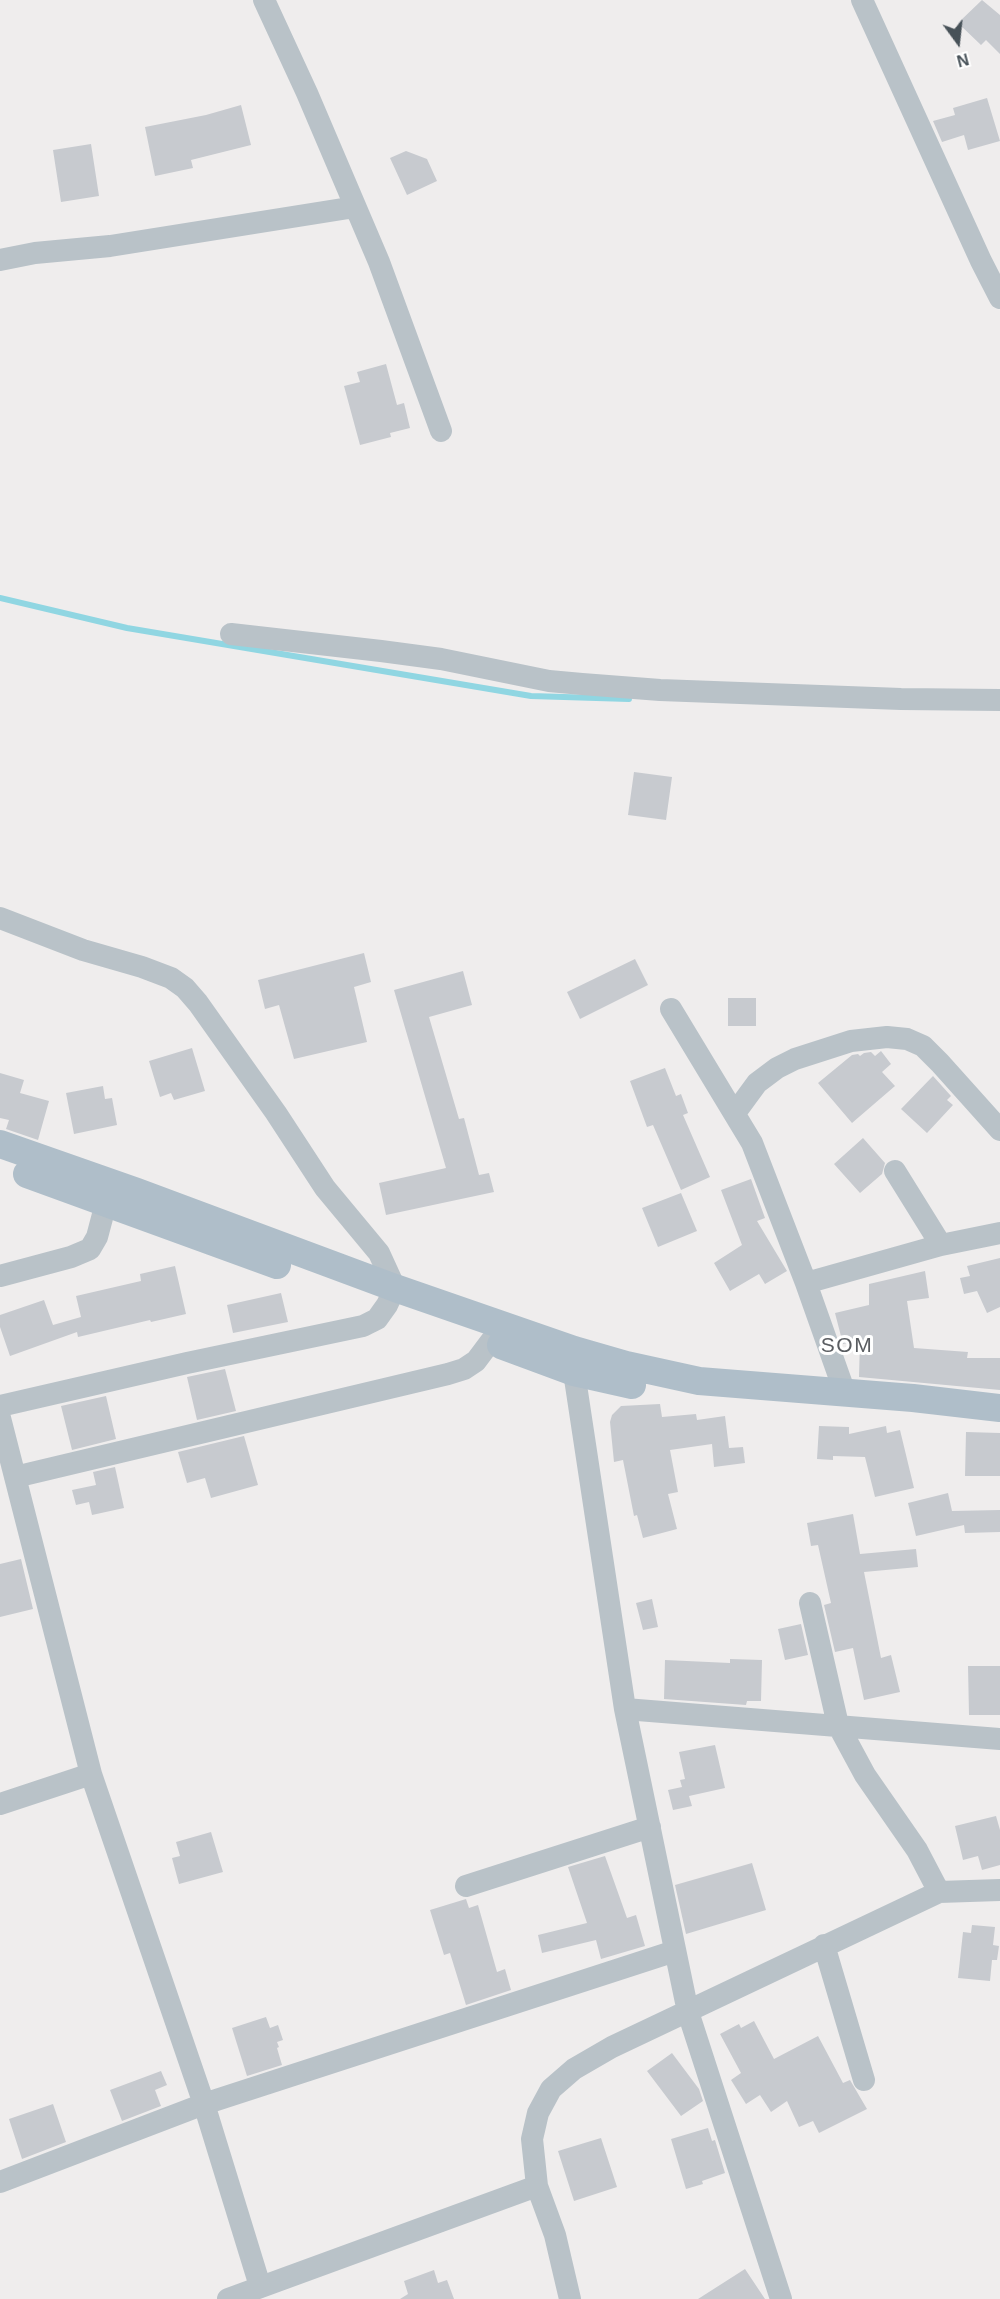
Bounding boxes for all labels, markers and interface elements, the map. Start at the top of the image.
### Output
north arrow [928,12,988,72]
text: N [955,50,971,70]
district label: SOM [821,1333,873,1359]

